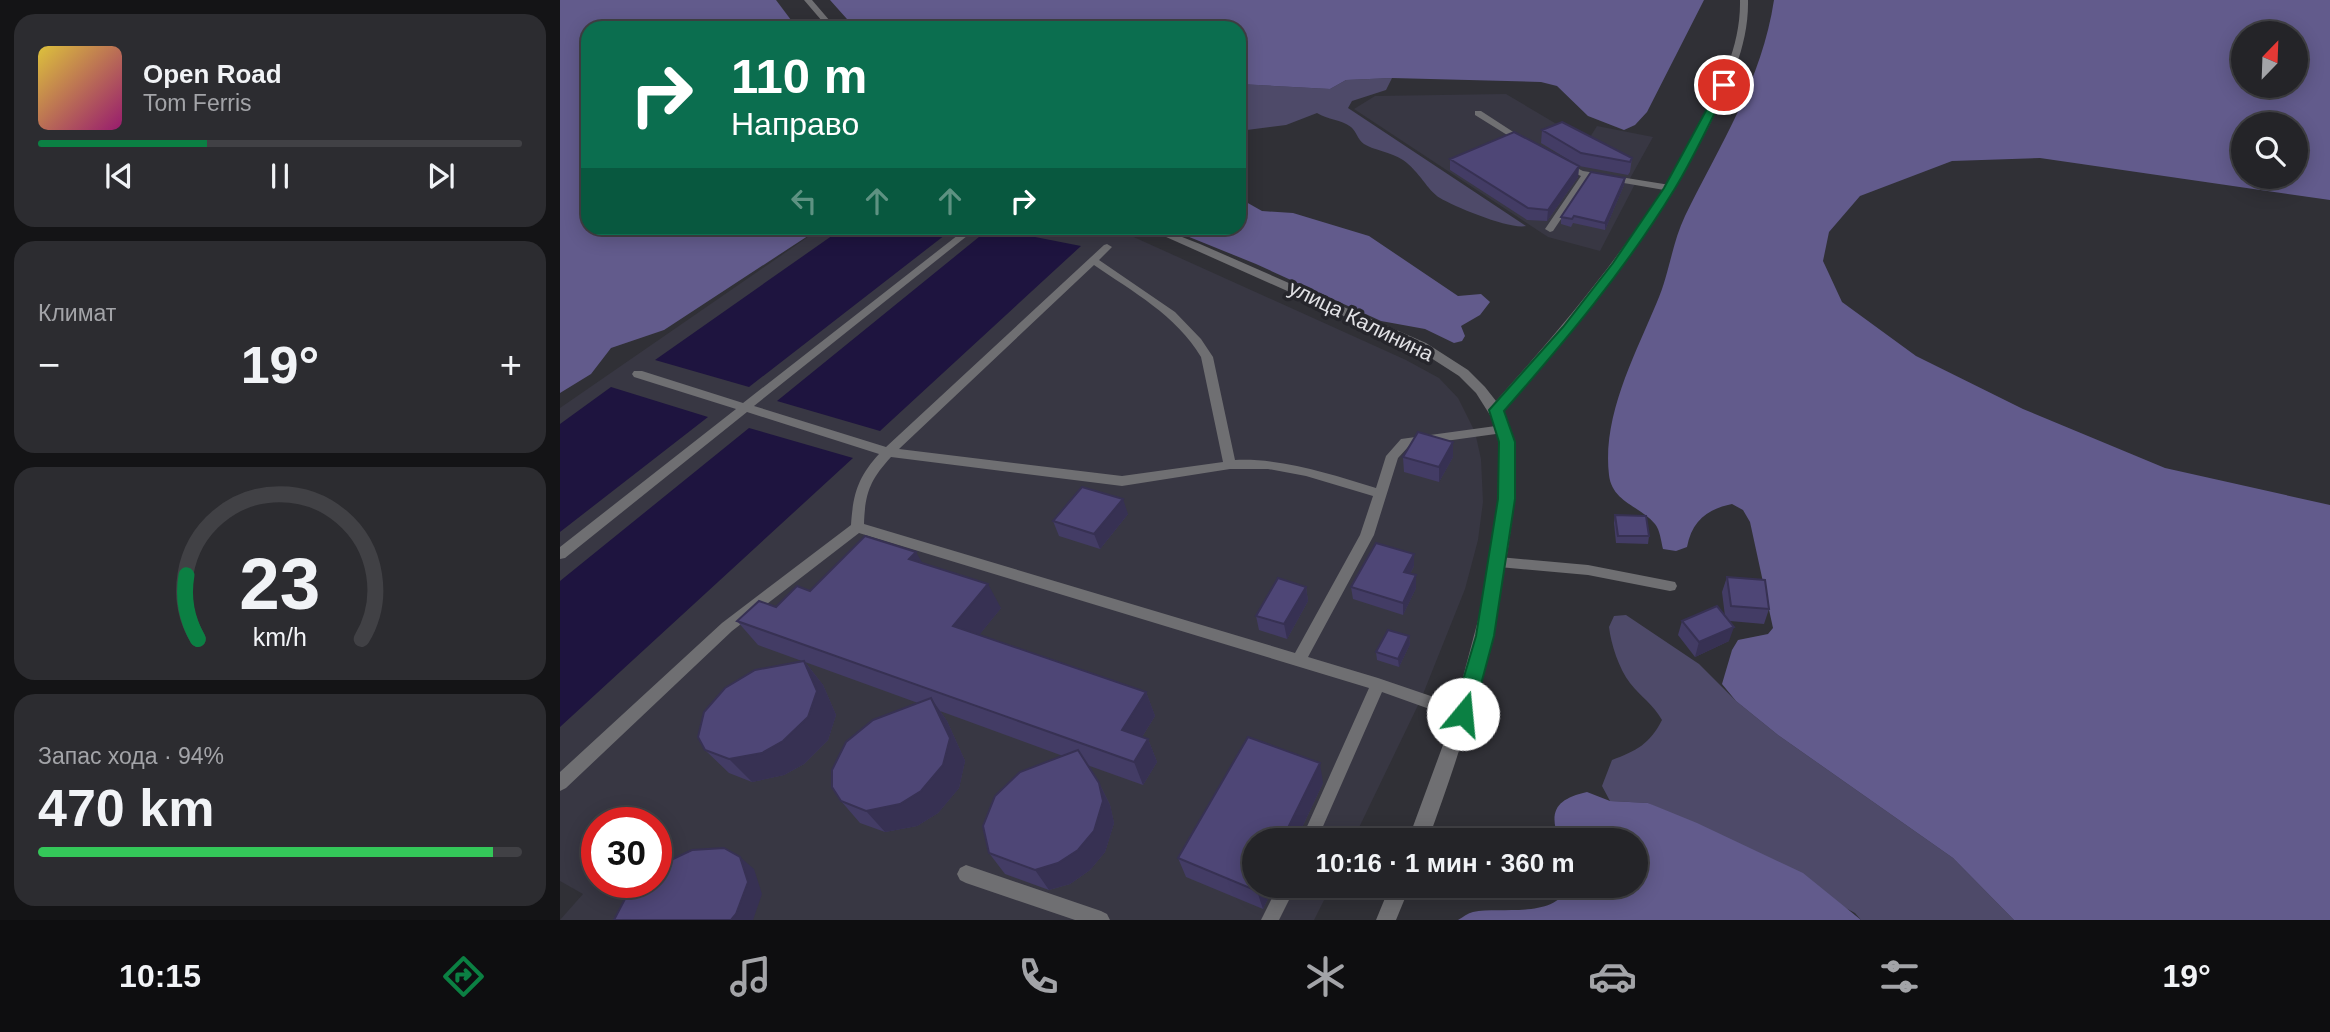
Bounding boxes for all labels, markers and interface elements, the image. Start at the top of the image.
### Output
north arrow [2231,21,2308,98]
map controls [2231,21,2308,189]
icon: right [616,49,707,140]
text: 110 m [731,49,867,103]
pin [1694,55,1754,115]
text: Open Road [143,59,282,89]
icon: arrive [1705,66,1743,104]
text: Tom Ferris [143,90,252,116]
text: Направо [731,106,859,142]
button: search [2231,112,2308,189]
icon: previous [100,157,138,195]
icon: pause [261,157,299,195]
icon: next [422,157,460,195]
icon: left [785,182,823,220]
icon: ahead [858,182,896,220]
icon: ahead [931,182,969,220]
icon: right [1004,182,1042,220]
street label: улица Калинина [1285,276,1438,366]
text: Климат [38,300,116,326]
text: 19° [241,336,319,394]
text: − [38,344,60,386]
text: + [500,344,522,386]
text: 23 [240,544,320,625]
text: km/h [253,623,307,651]
position arrow [1426,677,1500,751]
text: Запас хода · 94% [38,743,224,769]
text: 470 km [38,779,214,837]
speed limit sign: 30 [581,807,672,898]
text: 10:16 · 1 мин · 360 m [1315,848,1575,878]
icon: directions [439,952,488,1001]
icon: music [726,952,775,1001]
icon: phone [1014,952,1063,1001]
icon: climate [1301,952,1350,1001]
icon: car [1588,952,1637,1001]
icon: filters [1875,952,1924,1001]
text: 10:15 [119,958,201,994]
text: 19° [2162,958,2211,994]

